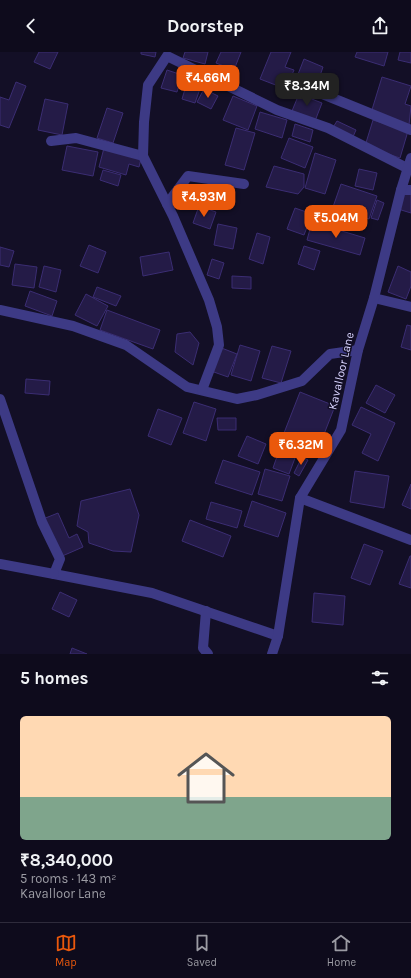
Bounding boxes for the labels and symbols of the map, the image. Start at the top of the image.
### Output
pin: ₹4.66M [175,65,241,99]
pin: ₹8.34M [274,73,340,107]
pin: ₹4.93M [171,184,237,218]
pin: ₹5.04M [303,205,369,239]
street label: Kavalloor Lane [325,331,357,411]
pin: ₹6.32M [268,432,334,466]

